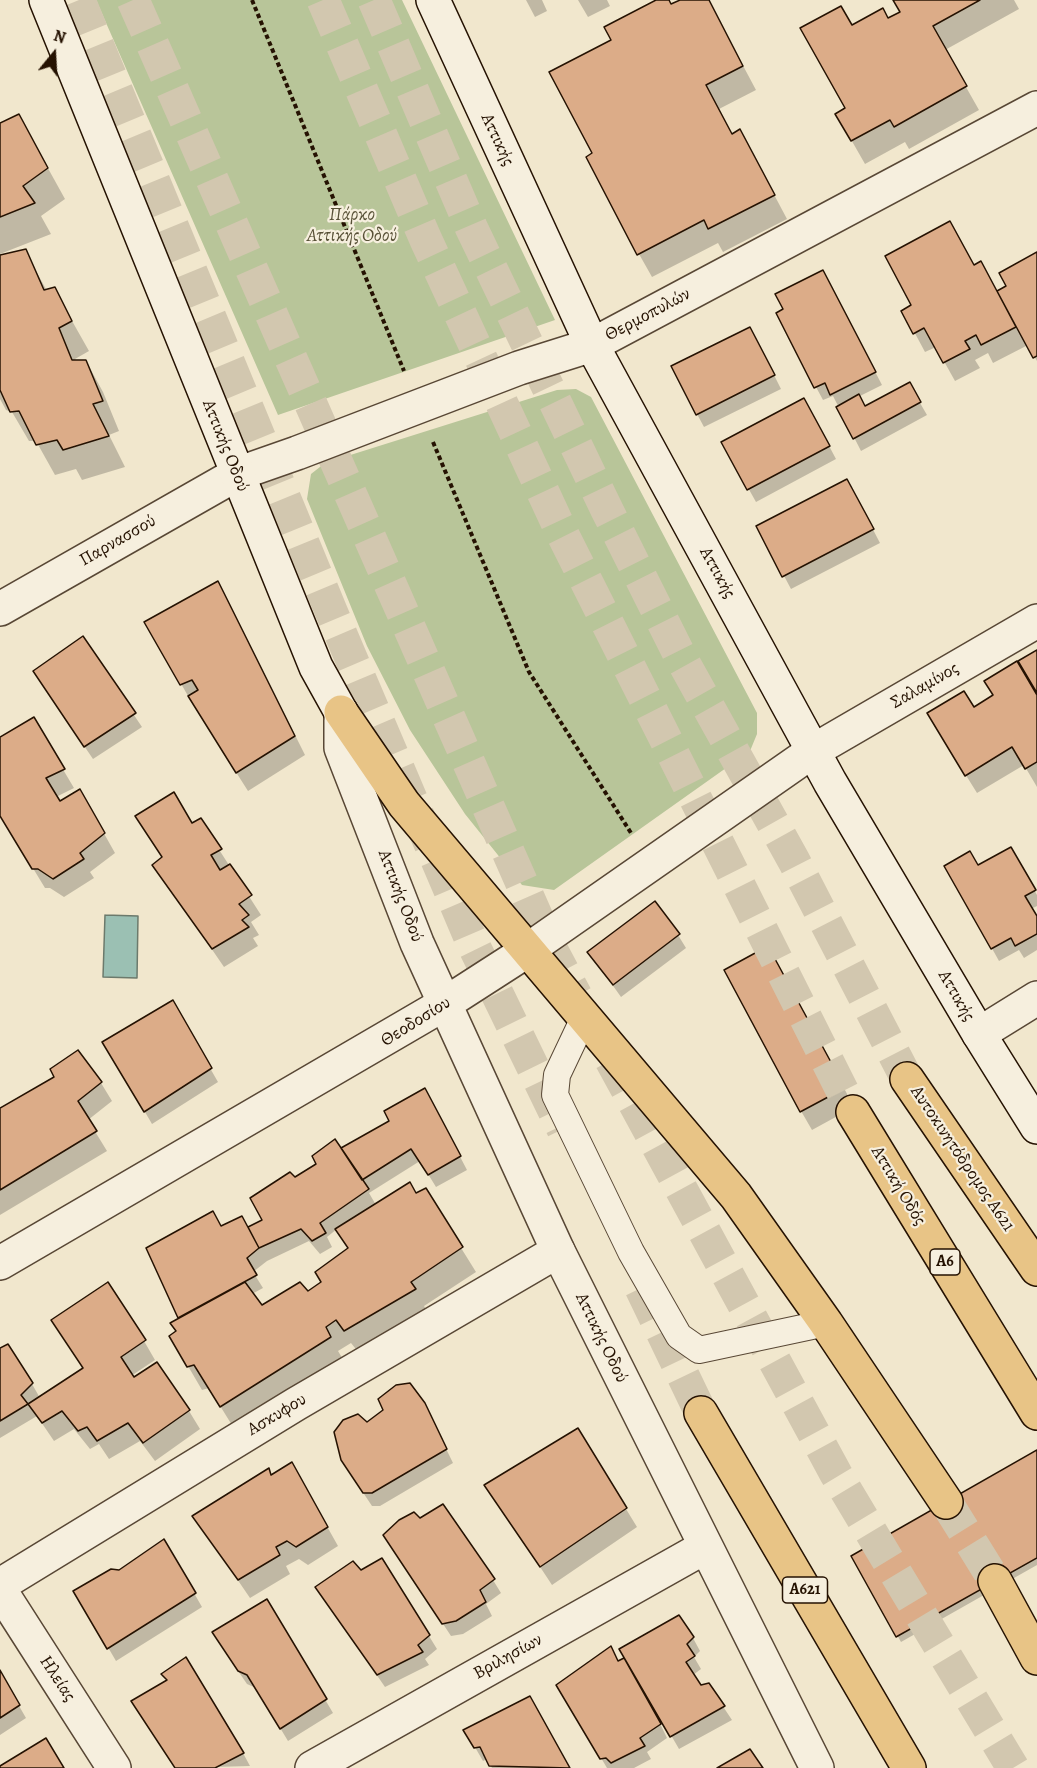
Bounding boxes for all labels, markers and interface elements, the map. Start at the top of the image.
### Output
north arrow [24,24,84,84]
text: N [51,25,69,49]
street label: Αττικής [476,110,518,170]
park label: Πάρκο Αττικής Οδού [307,205,397,248]
street label: Θερμοπυλών [602,284,694,346]
street label: Αττικής Οδού [197,397,253,495]
street label: Παρνασσού [76,510,160,572]
street label: Αττικής [694,544,740,602]
street label: Σαλαμίνος [887,658,963,714]
street label: Αττικής Οδού [372,847,428,945]
street label: Αττικής [933,967,979,1025]
street label: Θεοδοσίου [377,992,455,1052]
street label: Αυτοκινητόδρομος Α621 [905,1082,1019,1236]
street label: Αττική Οδός [866,1142,930,1230]
road number: Α6 [930,1249,960,1275]
street label: Αττικής Οδού [570,1290,632,1386]
street label: Ασκυφου [244,1389,310,1441]
road number: Α621 [782,1577,828,1603]
street label: Βριλησίων [470,1629,546,1685]
street label: Ηλείας [34,1652,80,1706]

